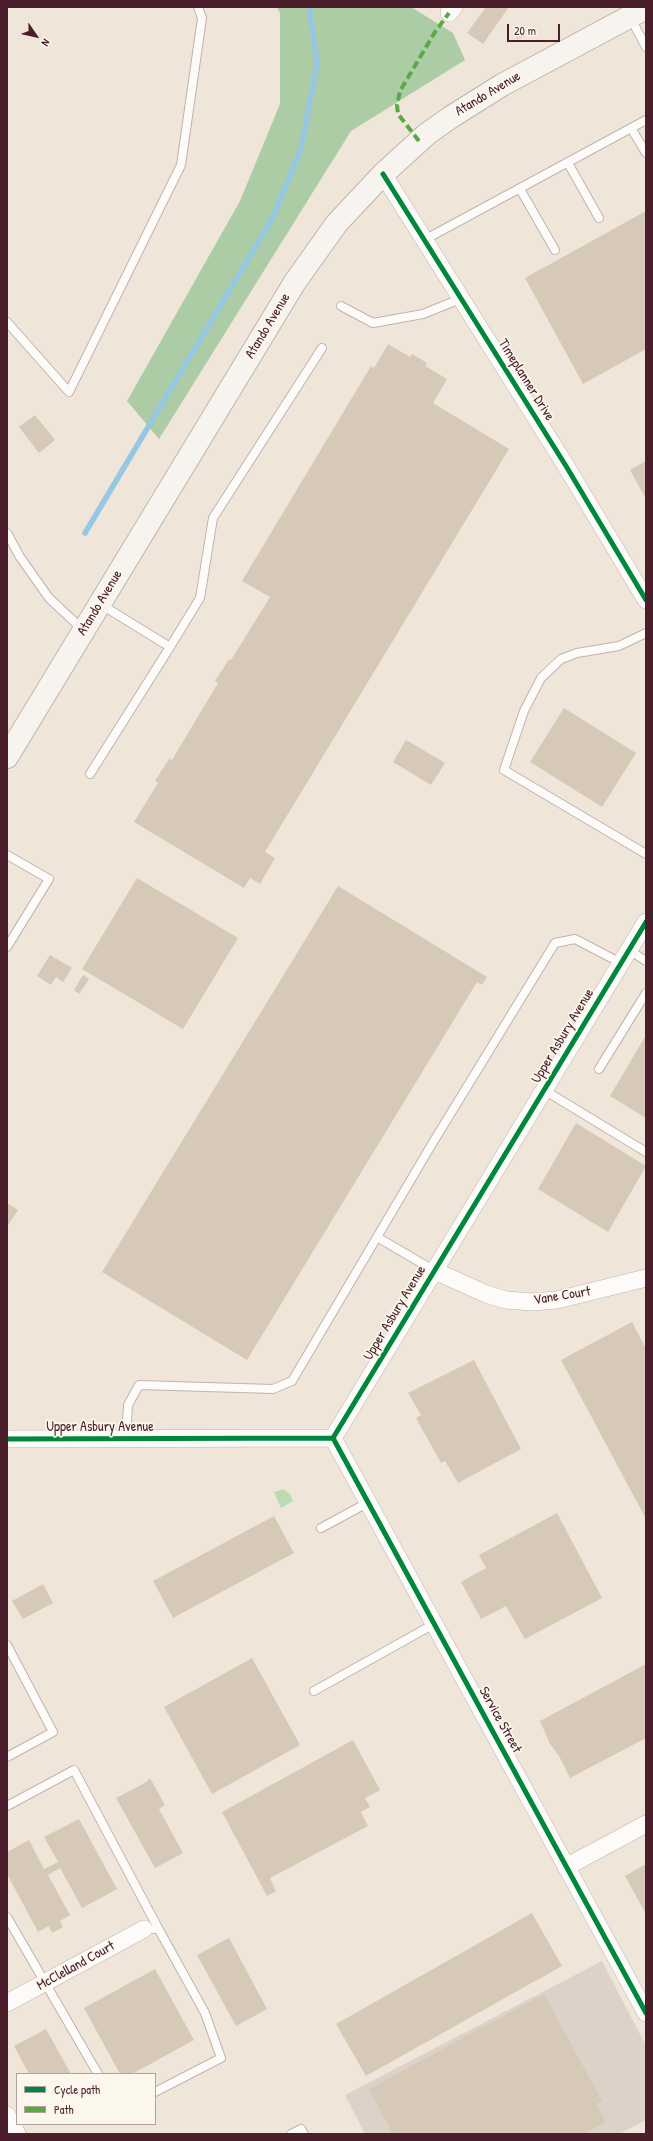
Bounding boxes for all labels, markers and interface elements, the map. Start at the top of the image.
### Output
north arrow [16,16,56,56]
scale bar [509,16,562,42]
text: 20 m [514,22,536,39]
text: N [39,36,53,49]
street label: Atando Avenue [452,68,524,120]
street label: Atando Avenue [242,290,294,362]
street label: Timeplanner Drive [494,336,558,424]
street label: Atando Avenue [74,567,126,639]
street label: Upper Asbury Avenue [528,986,598,1086]
street label: Upper Asbury Avenue [360,1263,430,1363]
street label: Vane Court [532,1283,592,1309]
street label: Upper Asbury Avenue [46,1419,154,1435]
street label: Service Street [475,1684,525,1756]
street label: McClelland Court [34,1938,118,1994]
legend [16,2073,156,2125]
text: Cycle path [54,2081,100,2098]
text: Path [54,2101,74,2118]

